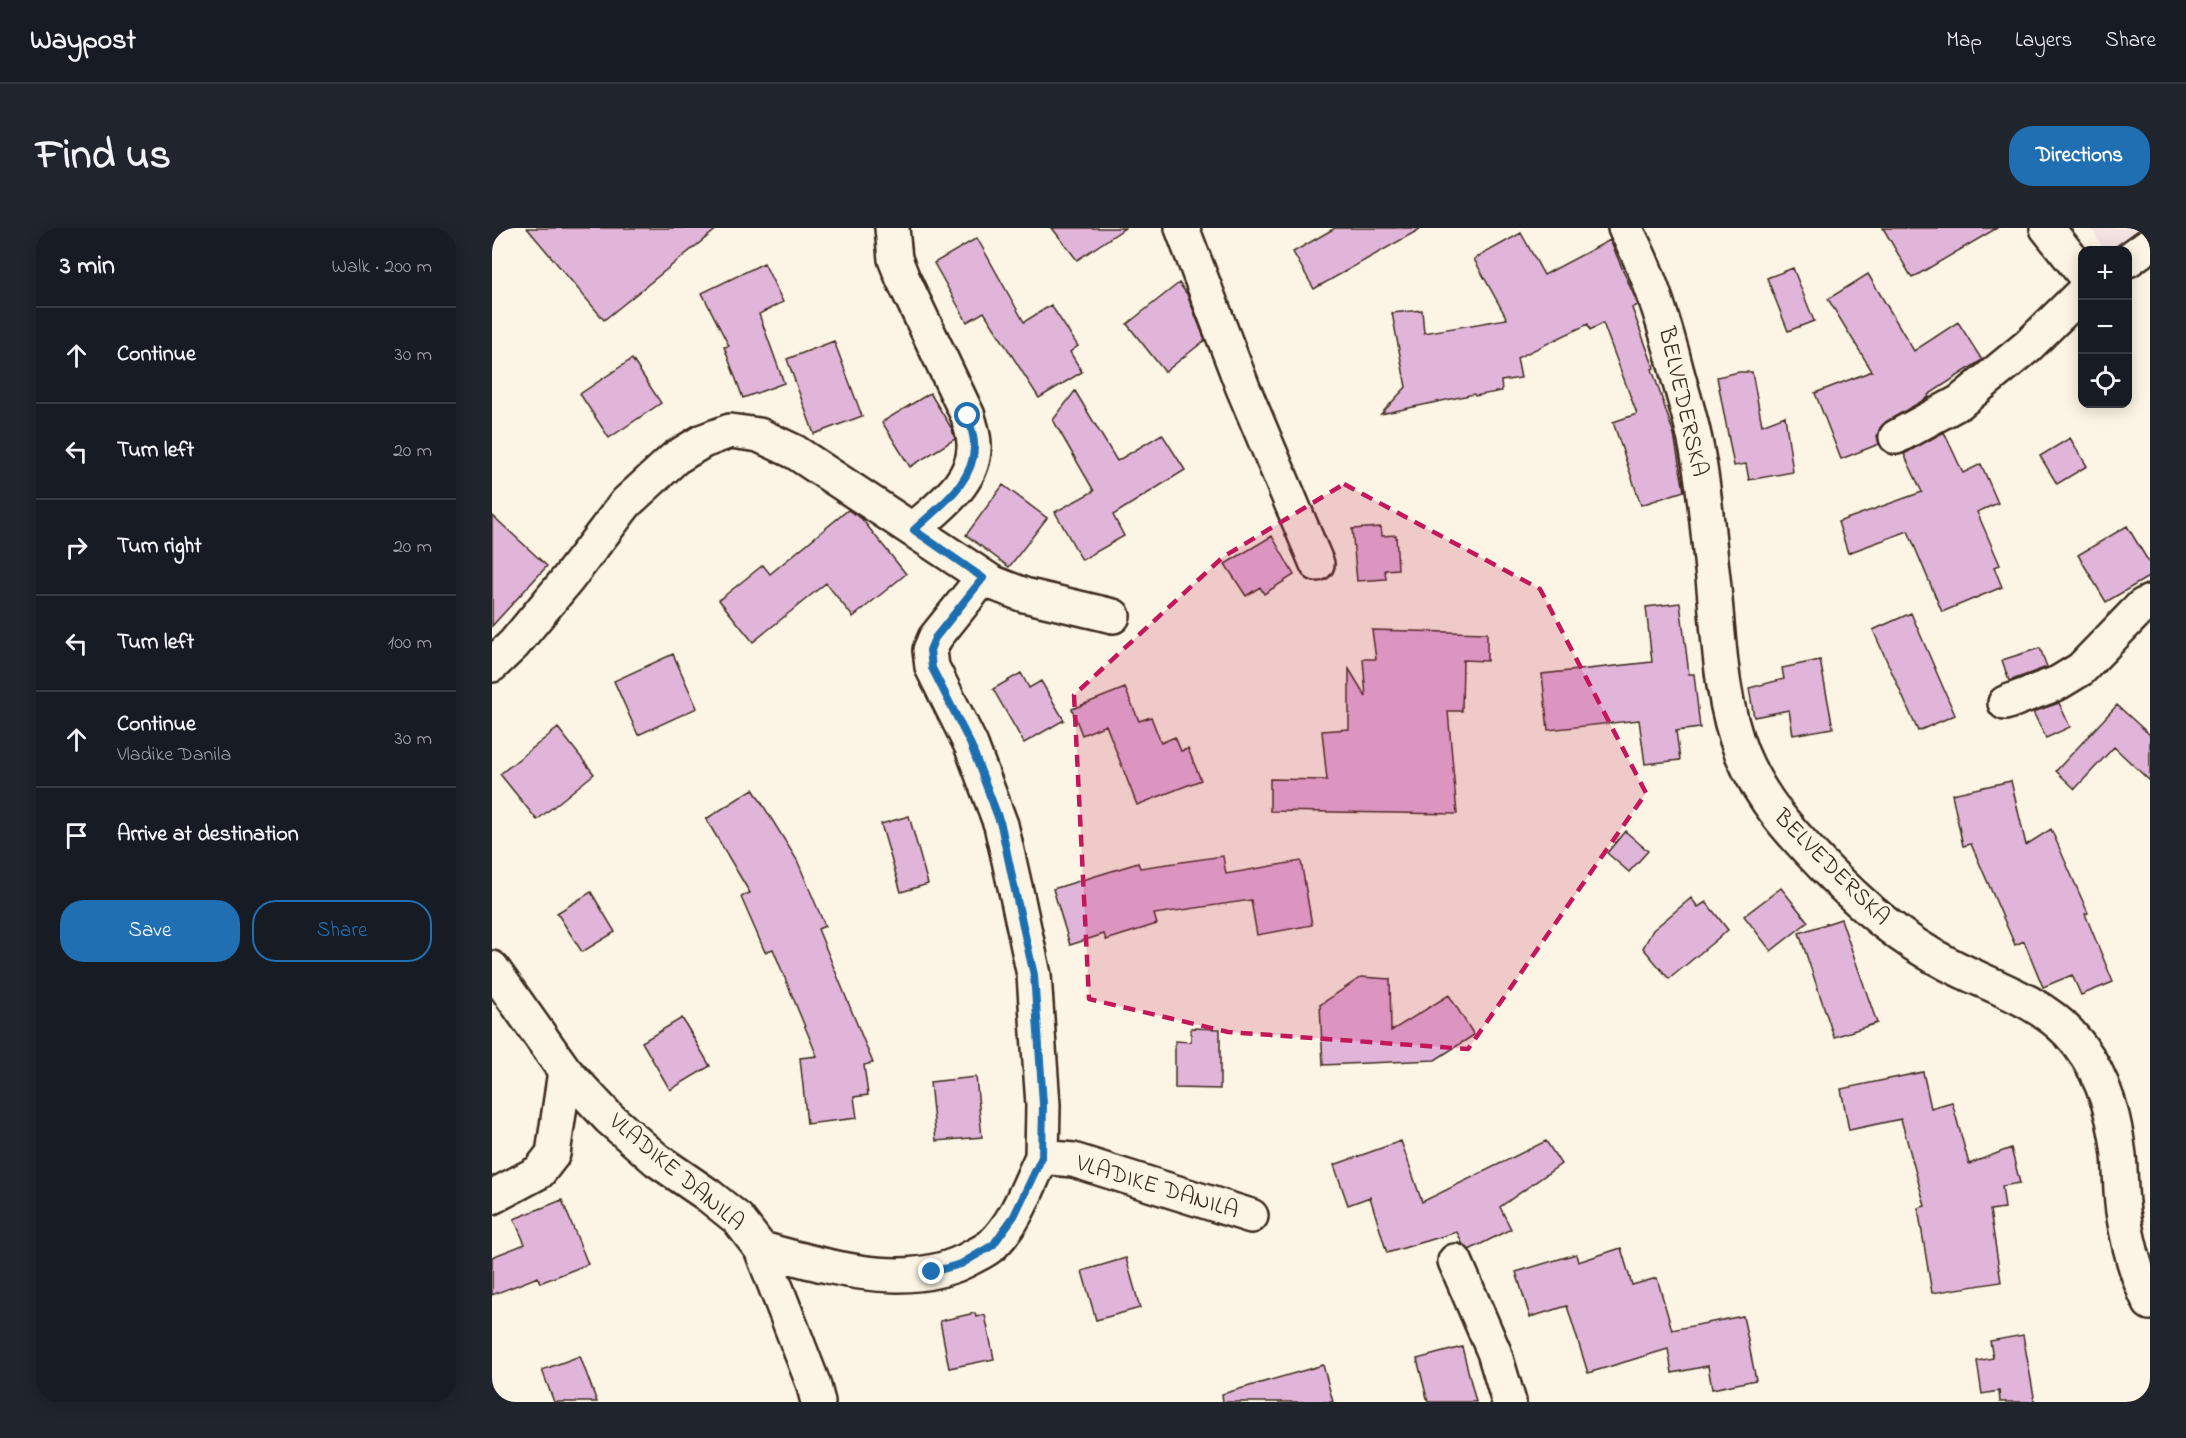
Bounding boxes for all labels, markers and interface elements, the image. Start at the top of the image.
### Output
text: Waypost [30,21,136,62]
text: Map [1946,26,1982,56]
text: Layers [2015,26,2072,56]
text: Share [2105,26,2156,56]
text: Find us [36,126,171,187]
button: Directions [2009,126,2150,186]
map controls [2078,246,2132,408]
button: + [2078,246,2132,300]
text: 3 min [60,248,115,286]
text: Walk · 200 m [332,253,432,282]
button: − [2078,300,2132,354]
street label: BELVEDERSKA [1648,323,1716,480]
icon: ahead [60,339,93,372]
text: Continue [117,339,196,371]
text: 30 m [395,341,432,370]
button: locate [2078,354,2132,408]
route start [954,402,980,428]
icon: left [60,435,93,468]
text: Turn left [117,435,194,467]
text: 20 m [393,437,432,466]
icon: right [60,531,93,564]
text: Turn right [117,531,202,563]
text: 20 m [393,533,432,562]
icon: left [60,627,93,660]
text: Turn left [117,627,194,659]
text: 100 m [388,629,432,658]
text: Continue [117,709,196,741]
icon: ahead [60,723,93,756]
text: 30 m [395,725,432,754]
text: Vladike Danila [117,741,231,770]
street label: BELVEDERSKA [1764,801,1897,934]
icon: arrive [60,819,93,852]
text: Arrive at destination [117,819,299,851]
button: Save [60,900,240,962]
button: Share [252,900,432,962]
street label: VLADIKE DANILA [600,1105,752,1240]
street label: VLADIKE DANILA [1070,1146,1243,1229]
route end [918,1258,944,1284]

